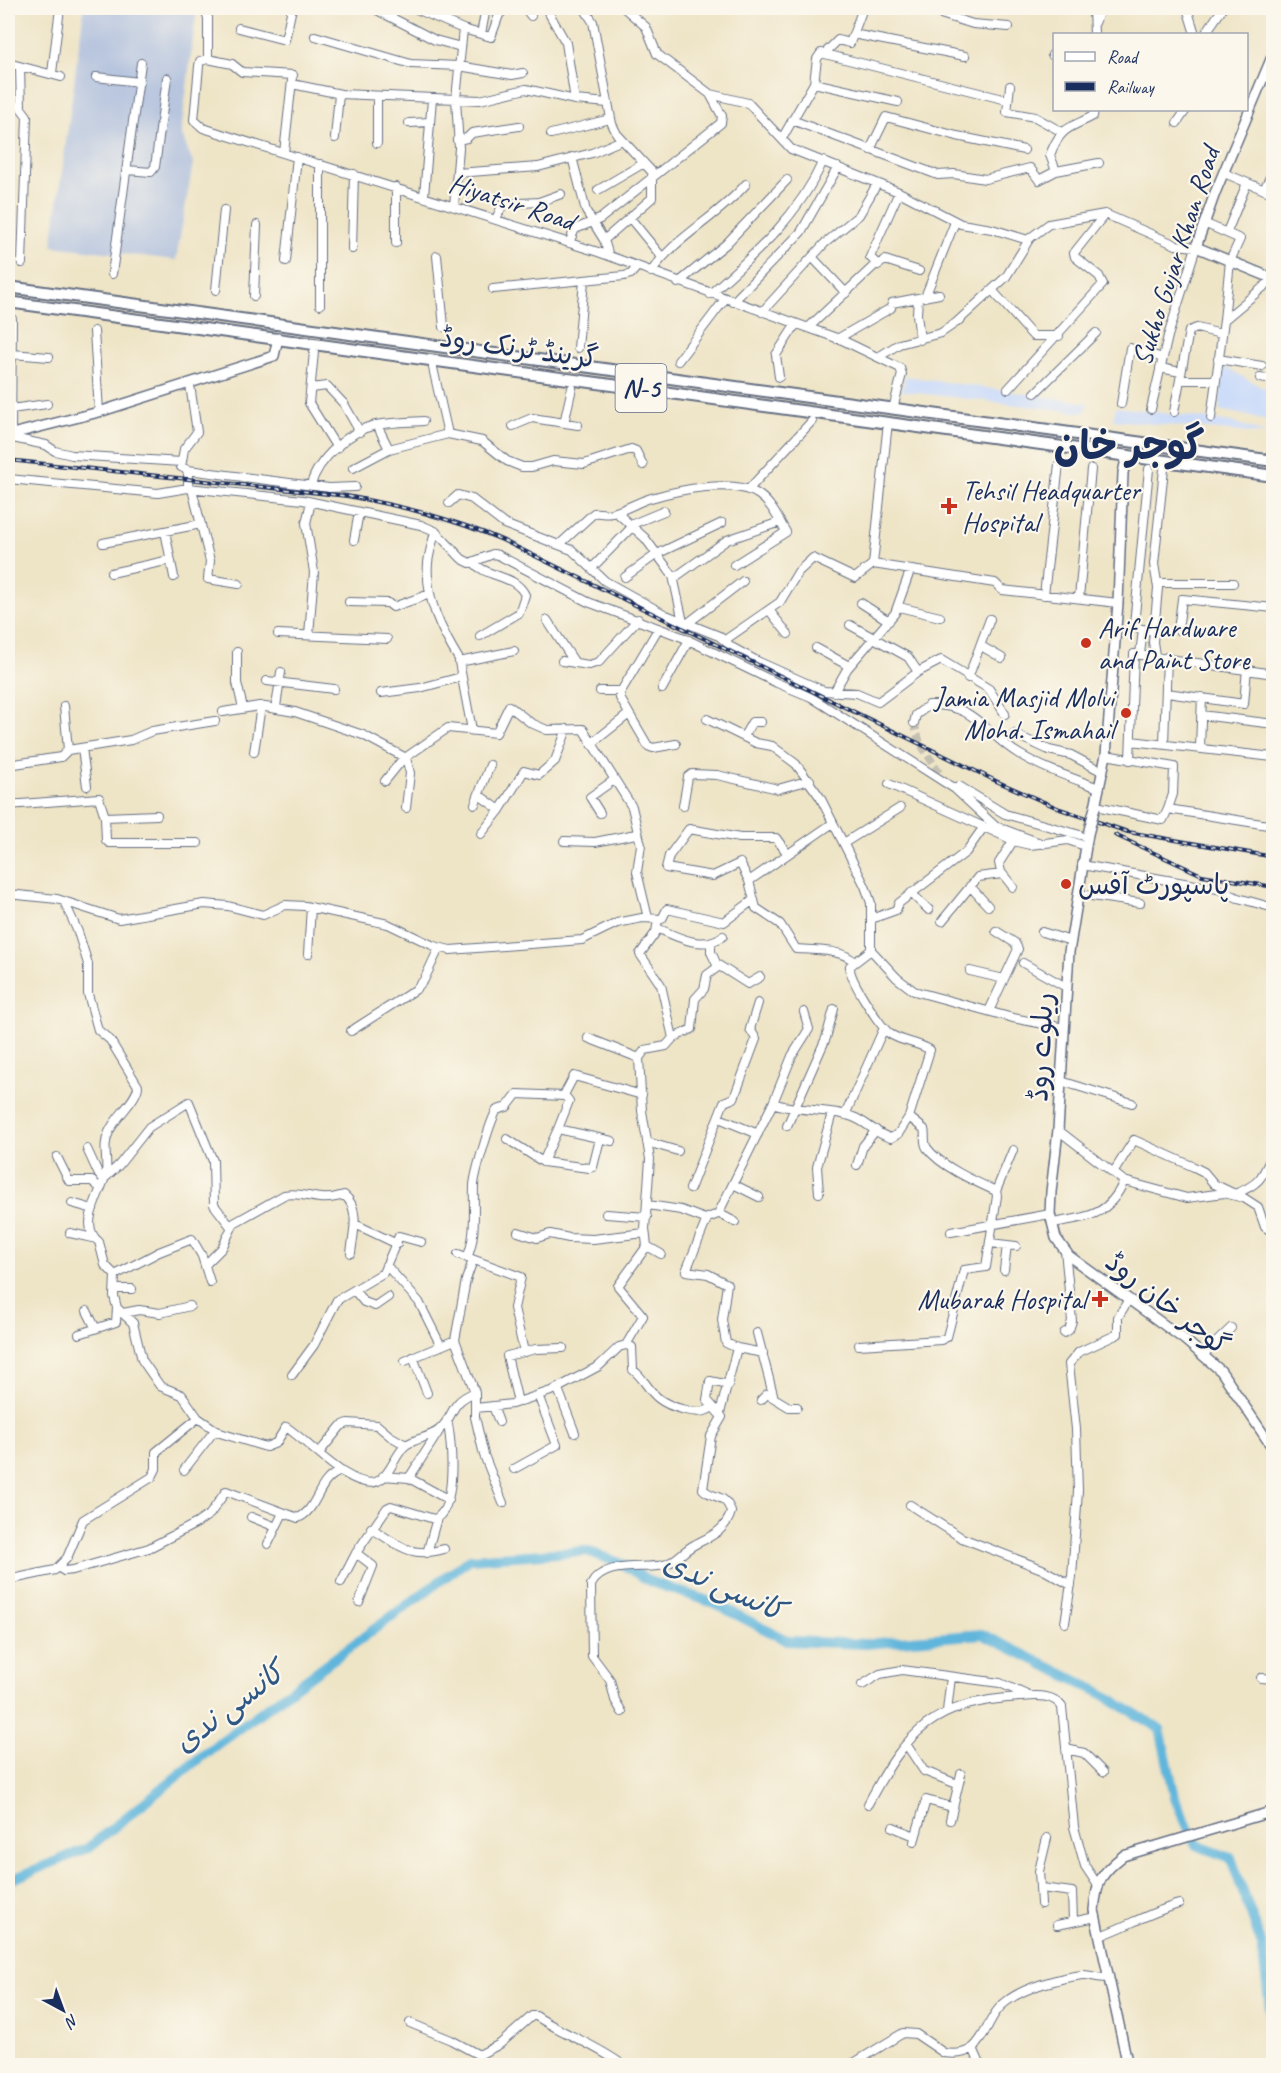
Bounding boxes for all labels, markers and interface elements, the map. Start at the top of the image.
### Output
legend [1053,33,1248,111]
text: Road [1107,46,1140,68]
text: Railway [1107,76,1155,98]
street label: Sukho Gujar Khan Road [1124,139,1228,370]
street label: Hiyatsir Road [445,165,583,239]
street label: گرینڈ ٹرنک روڈ [438,319,600,376]
road number: N-5 [616,364,666,412]
district label: گوجر خان [1054,421,1204,471]
place label: Tehsil Headquarter Hospital [962,473,1142,540]
marker: Tehsil Headquarter Hospital [940,497,958,515]
place label: Arif Hardware and Paint Store [1098,610,1251,677]
marker: Arif Hardware and Paint Store [1079,636,1093,650]
place label: Jamia Masjid Molvi Mohd. Ismahail [932,680,1119,747]
marker: Jamia Masjid Molvi Mohd. Ismahail [1119,706,1133,720]
place label: پاسپورٹ آفس [1078,867,1229,903]
marker: پاسپورٹ آفس [1059,877,1073,891]
street label: ریلوے روڈ [1020,992,1062,1103]
street label: گوجر خان روڈ [1099,1244,1237,1363]
place label: Mubarak Hospital [918,1282,1091,1317]
marker: Mubarak Hospital [1091,1290,1109,1308]
water label: کانسی ندی [657,1542,795,1632]
water label: کانسی ندی [166,1650,296,1761]
north arrow [33,1980,93,2040]
text: N [60,2010,82,2033]

